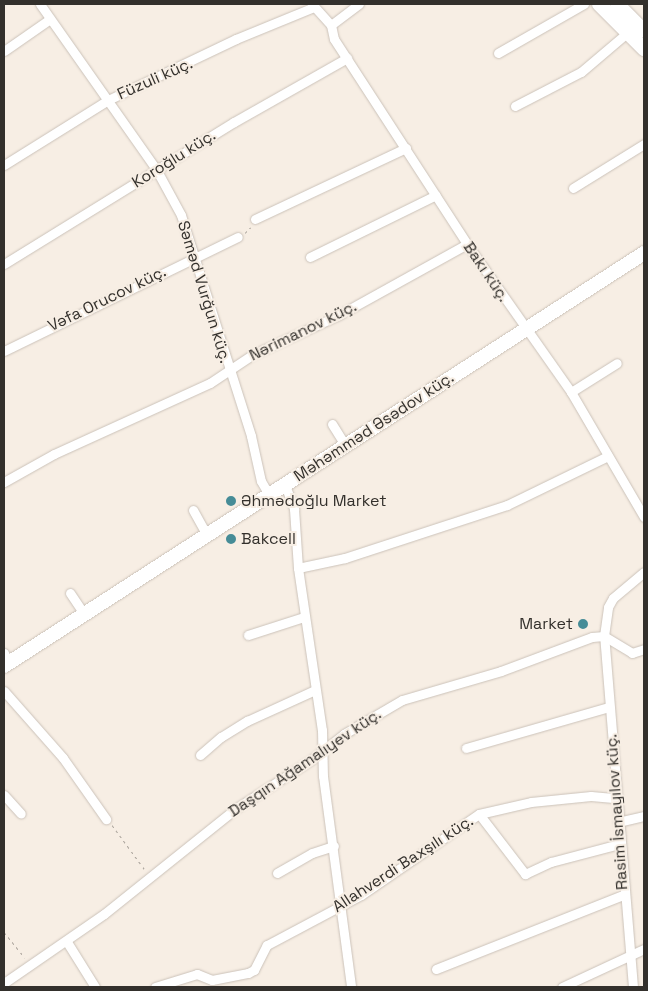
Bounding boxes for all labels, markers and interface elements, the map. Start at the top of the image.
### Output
street label: Füzuli küç. [114,54,196,104]
street label: Koroğlu küç. [129,126,219,192]
street label: Səməd Vurğun küç. [173,218,235,366]
street label: Bakı küç. [459,238,513,306]
street label: Vəfa Orucov küç. [45,262,169,336]
street label: Nərimanov küç. [246,297,360,365]
street label: Məhəmməd Əsədov küç. [290,368,458,486]
place label: Əhmədoğlu Market [241,491,386,511]
marker: Əhmədoğlu Market [225,495,237,507]
place label: Bakcell [241,529,296,549]
marker: Bakcell [225,533,237,545]
place label: Market [519,614,573,634]
marker: Market [577,618,589,630]
street label: Daşqın Ağamalıyev küç. [225,705,385,821]
street label: Rasim İsmayılov küç. [602,733,632,891]
street label: Allahverdi Baxşılı küç. [329,811,477,917]

